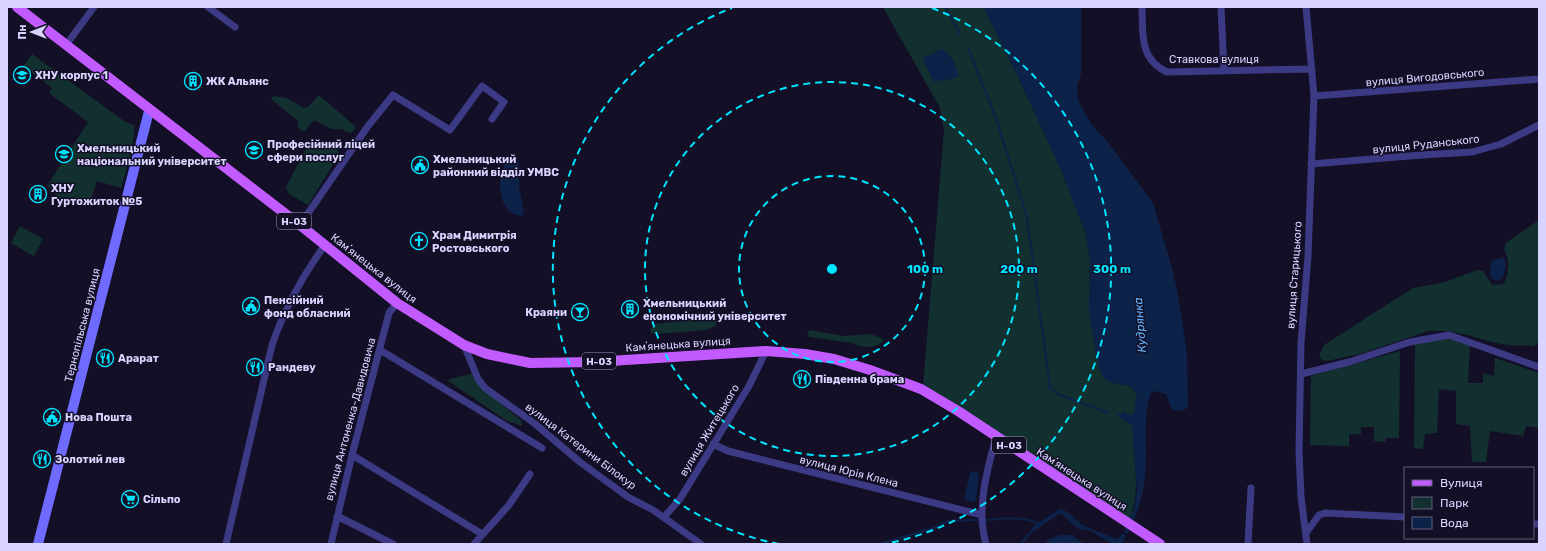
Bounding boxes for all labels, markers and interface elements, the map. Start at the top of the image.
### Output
north arrow [12,12,52,52]
text: Пн [16,24,29,40]
street label: Ставкова вулиця [1169,53,1259,66]
school or university icon: ХНУ корпус 1 [12,65,32,85]
street label: вулиця Вигодовського [1365,66,1485,89]
place label: ХНУ корпус 1 [35,69,108,82]
building icon: ЖК Альянс [183,71,203,91]
place label: ЖК Альянс [206,75,269,88]
street label: вулиця Руданського [1372,132,1480,157]
place label: Професійний ліцей сфери послуг [267,138,375,164]
school or university icon: Професійний ліцей сфери послуг [244,140,264,160]
place label: Хмельницький національний університет [77,142,226,168]
school or university icon: Хмельницький національний університет [54,144,74,164]
place label: Хмельницький районний відділ УМВС [433,153,559,179]
public building icon: Хмельницький районний відділ УМВС [410,155,430,175]
place label: ХНУ Гуртожиток №5 [51,182,142,208]
building icon: ХНУ Гуртожиток №5 [28,184,48,204]
road number: Н-03 [277,213,311,229]
street label: вулиця Старицького [1284,221,1305,329]
place label: Храм Димитрія Ростовського [432,229,517,255]
street label: Камʼянецька вулиця [328,231,419,306]
church icon: Храм Димитрія Ростовського [409,231,429,251]
centre of rings [825,262,839,276]
text: 100 m [907,262,943,276]
text: 200 m [1000,262,1038,276]
text: 300 m [1093,262,1131,276]
street label: Тернопільська вулиця [62,267,103,384]
place label: Пенсійний фонд обласний [264,294,351,320]
public building icon: Пенсійний фонд обласний [241,296,261,316]
place label: Хмельницький економічний університет [643,297,787,323]
water label: Кудрянка [1131,297,1149,353]
building icon: Хмельницький економічний університет [620,299,640,319]
bar icon: Краяни [570,302,590,322]
place label: Краяни [525,306,567,319]
street label: Камʼянецька вулиця [625,334,731,355]
street label: вулиця Антоненка-Давидовича [322,336,378,502]
restaurant icon: Арарат [95,348,115,368]
place label: Арарат [118,352,159,365]
road number: Н-03 [582,353,616,369]
restaurant icon: Рандеву [245,357,265,377]
place label: Рандеву [268,361,316,374]
restaurant icon: Південна брама [792,369,812,389]
place label: Південна брама [815,373,904,386]
street label: вулиця Житецького [677,382,742,479]
street label: вулиця Катерини Білокур [523,400,639,492]
public building icon: Нова Пошта [42,407,62,427]
place label: Нова Пошта [65,411,132,424]
road number: Н-03 [992,437,1026,453]
street label: Камʼянецька вулиця [1034,445,1130,514]
restaurant icon: Золотий лев [32,449,52,469]
place label: Золотий лев [55,453,125,466]
street label: вулиця Юрія Клена [798,453,900,490]
legend [1404,467,1534,539]
text: Вулиця [1440,476,1482,490]
supermarket icon: Сільпо [120,489,140,509]
place label: Сільпо [143,493,181,506]
text: Парк [1440,496,1469,510]
text: Вода [1440,516,1469,530]

